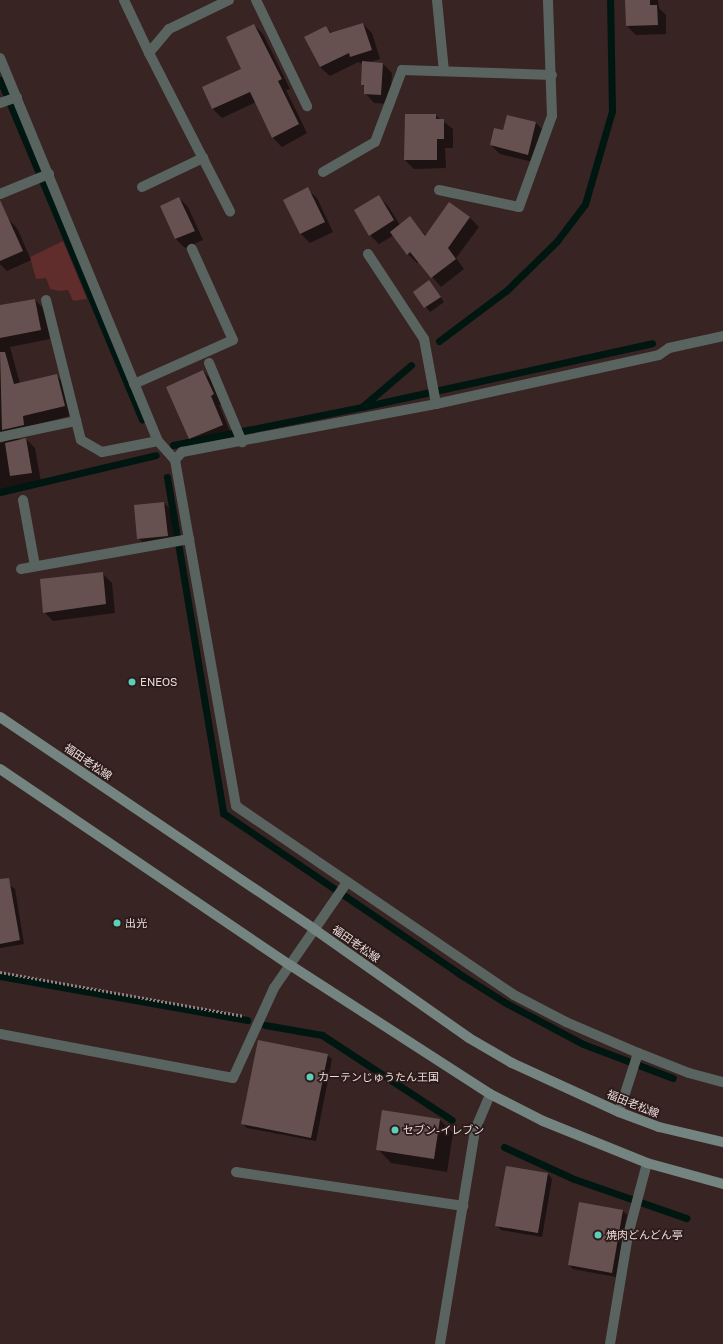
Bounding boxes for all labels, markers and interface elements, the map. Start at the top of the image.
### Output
place label: ENEOS [140,675,177,689]
marker: ENEOS [127,677,137,687]
street label: 福田老松線 [62,741,114,783]
place label: 出光 [125,916,147,930]
marker: 出光 [112,918,122,928]
street label: 福田老松線 [330,923,382,965]
place label: カーテンじゅうたん王国 [318,1070,439,1084]
marker: カーテンじゅうたん王国 [305,1072,315,1082]
street label: 福田老松線 [605,1088,661,1120]
place label: セブン-イレブン [403,1123,484,1137]
marker: セブン-イレブン [390,1125,400,1135]
place label: 焼肉どんどん亭 [606,1228,683,1242]
marker: 焼肉どんどん亭 [593,1230,603,1240]

